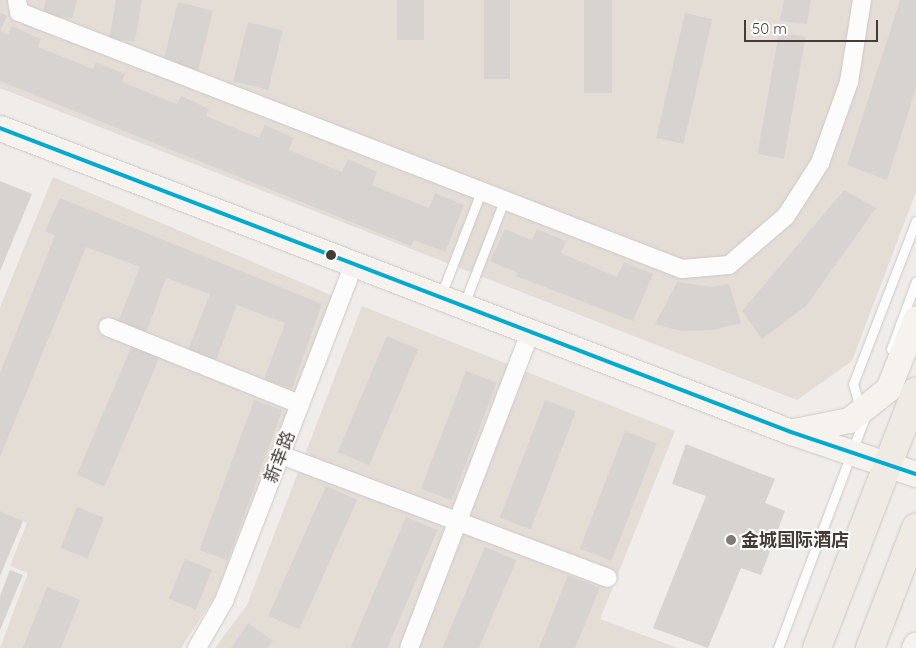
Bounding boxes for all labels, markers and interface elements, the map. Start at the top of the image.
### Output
scale bar [746,10,880,42]
text: 50 m [752,19,787,38]
unlabelled marker [326,250,336,260]
street label: 新幸路 [260,428,300,486]
place label: 金城国际酒店 [741,529,849,551]
marker: 金城国际酒店 [725,534,737,546]

